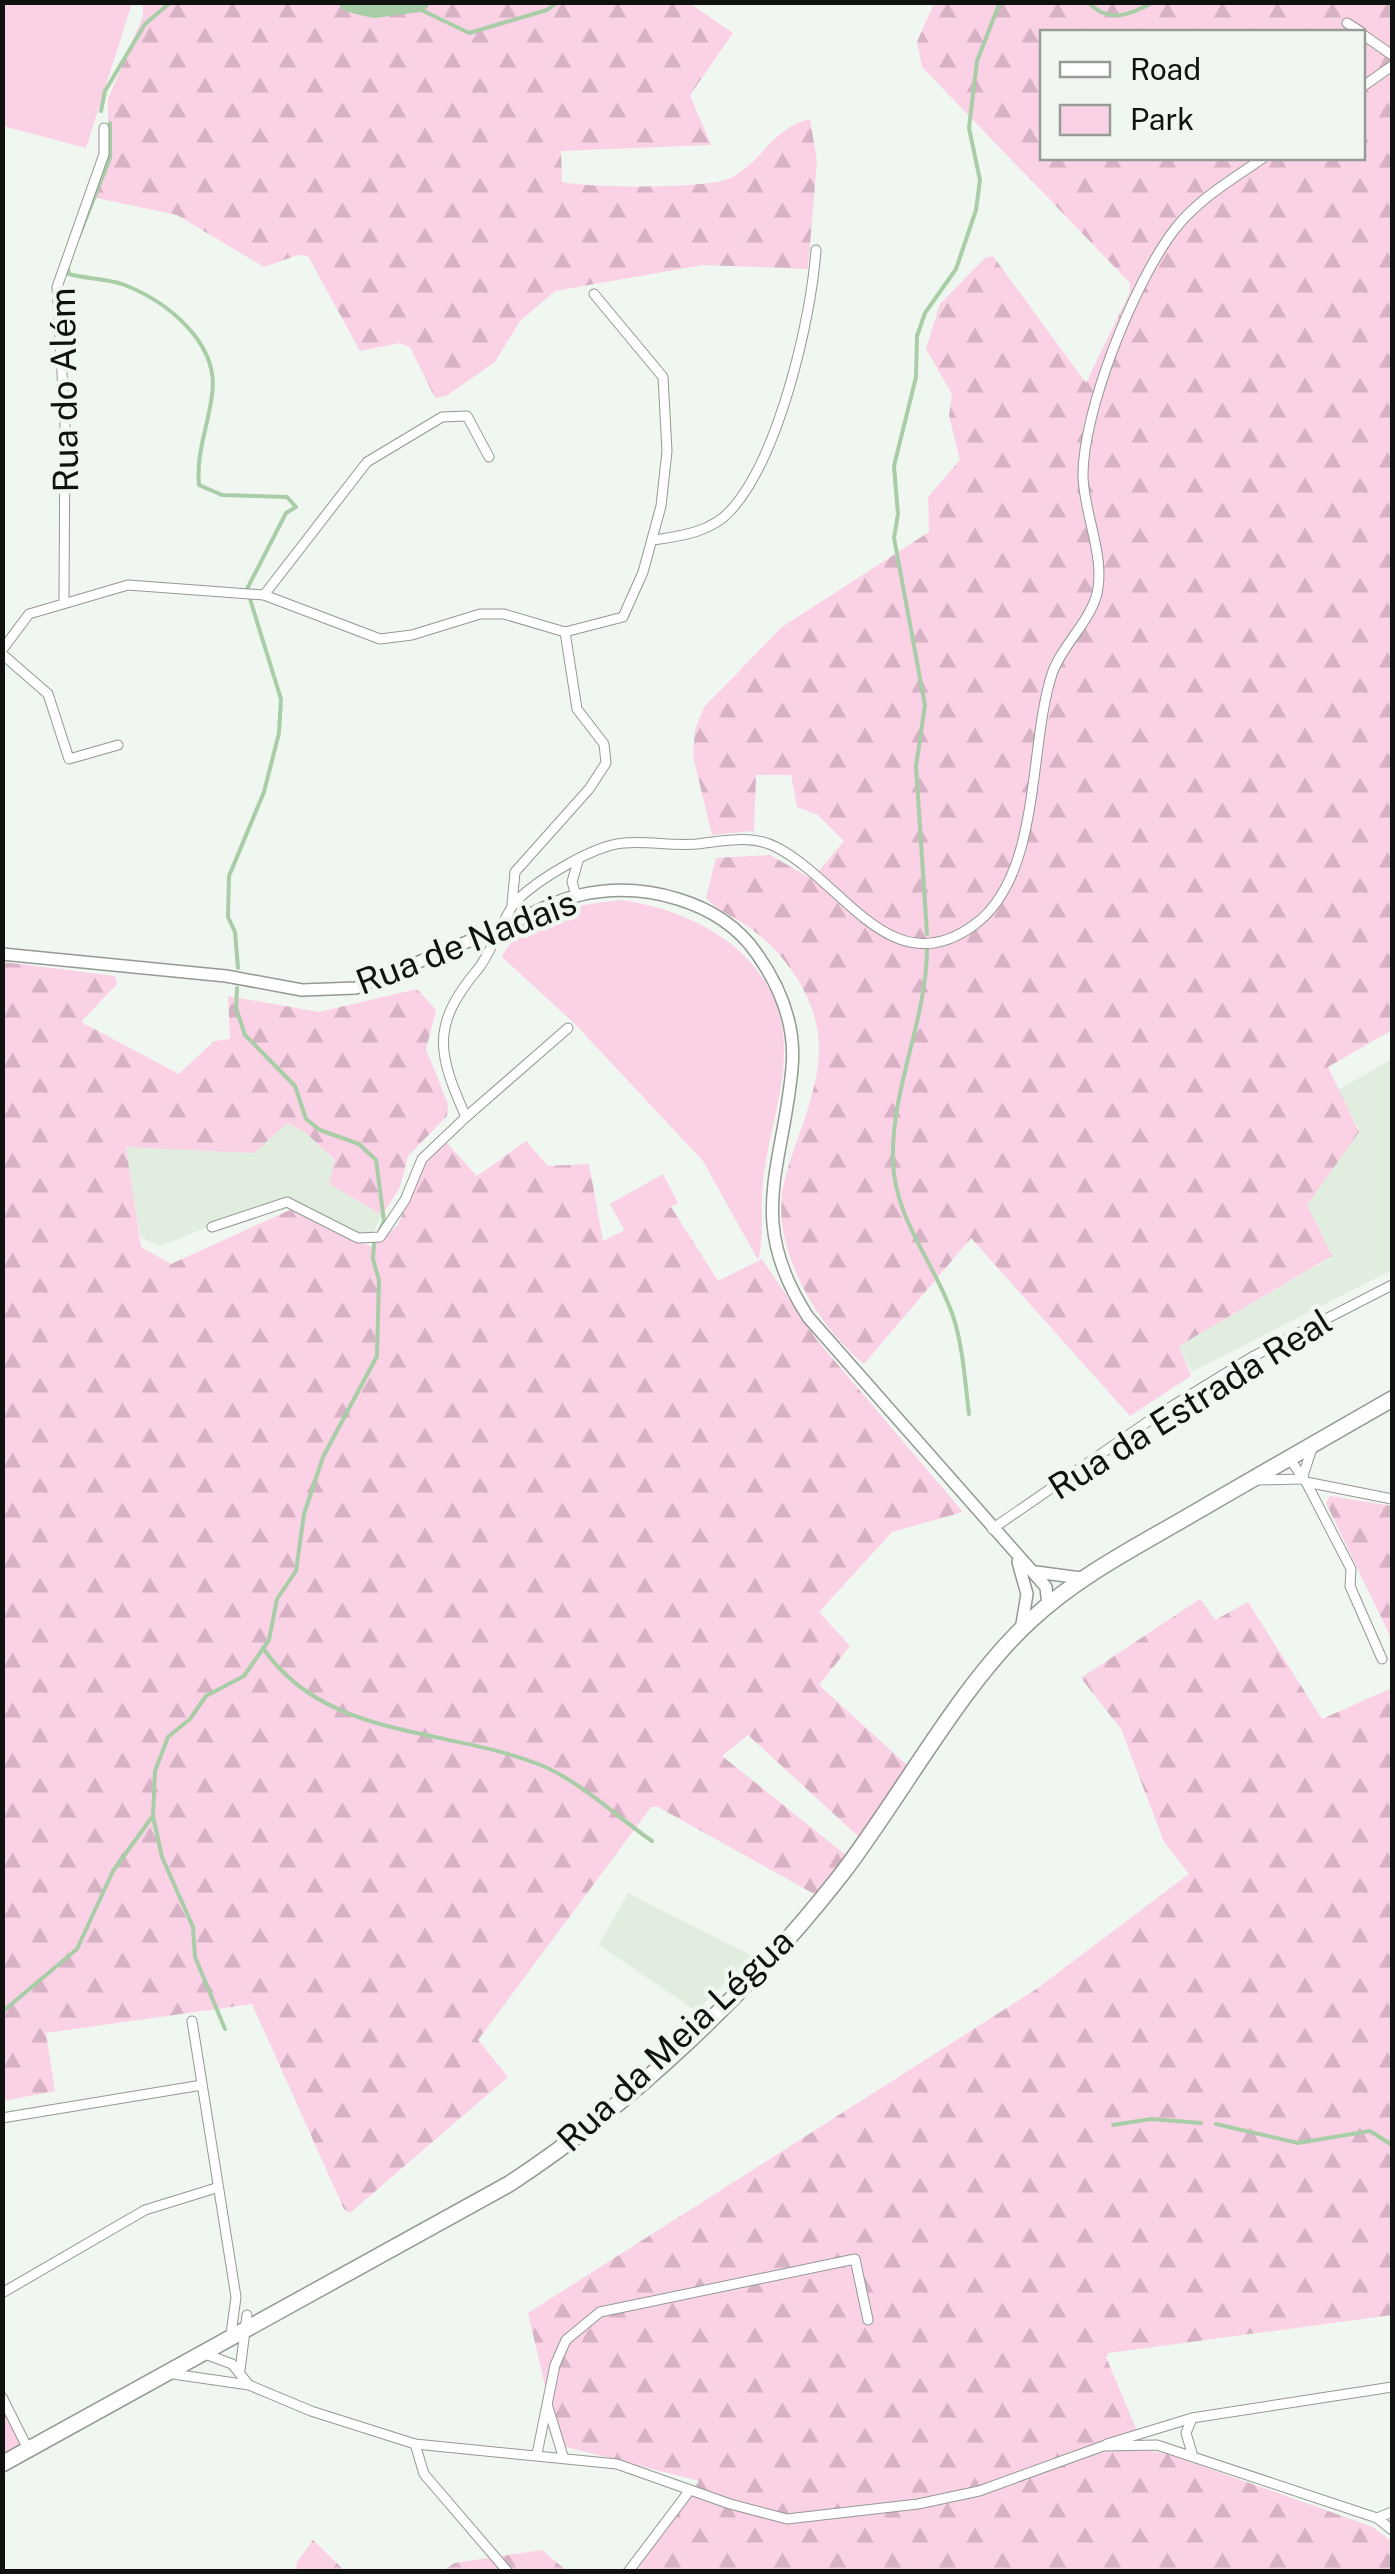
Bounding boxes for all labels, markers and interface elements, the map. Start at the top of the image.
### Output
legend [1040,30,1365,160]
text: Road [1130,51,1201,87]
text: Park [1130,101,1194,137]
street label: Rua do Além [42,287,86,493]
street label: Rua de Nadais [350,881,582,1003]
street label: Rua da Estrada Real [1041,1300,1339,1508]
street label: Rua da Meia Légua [549,1920,801,2160]

